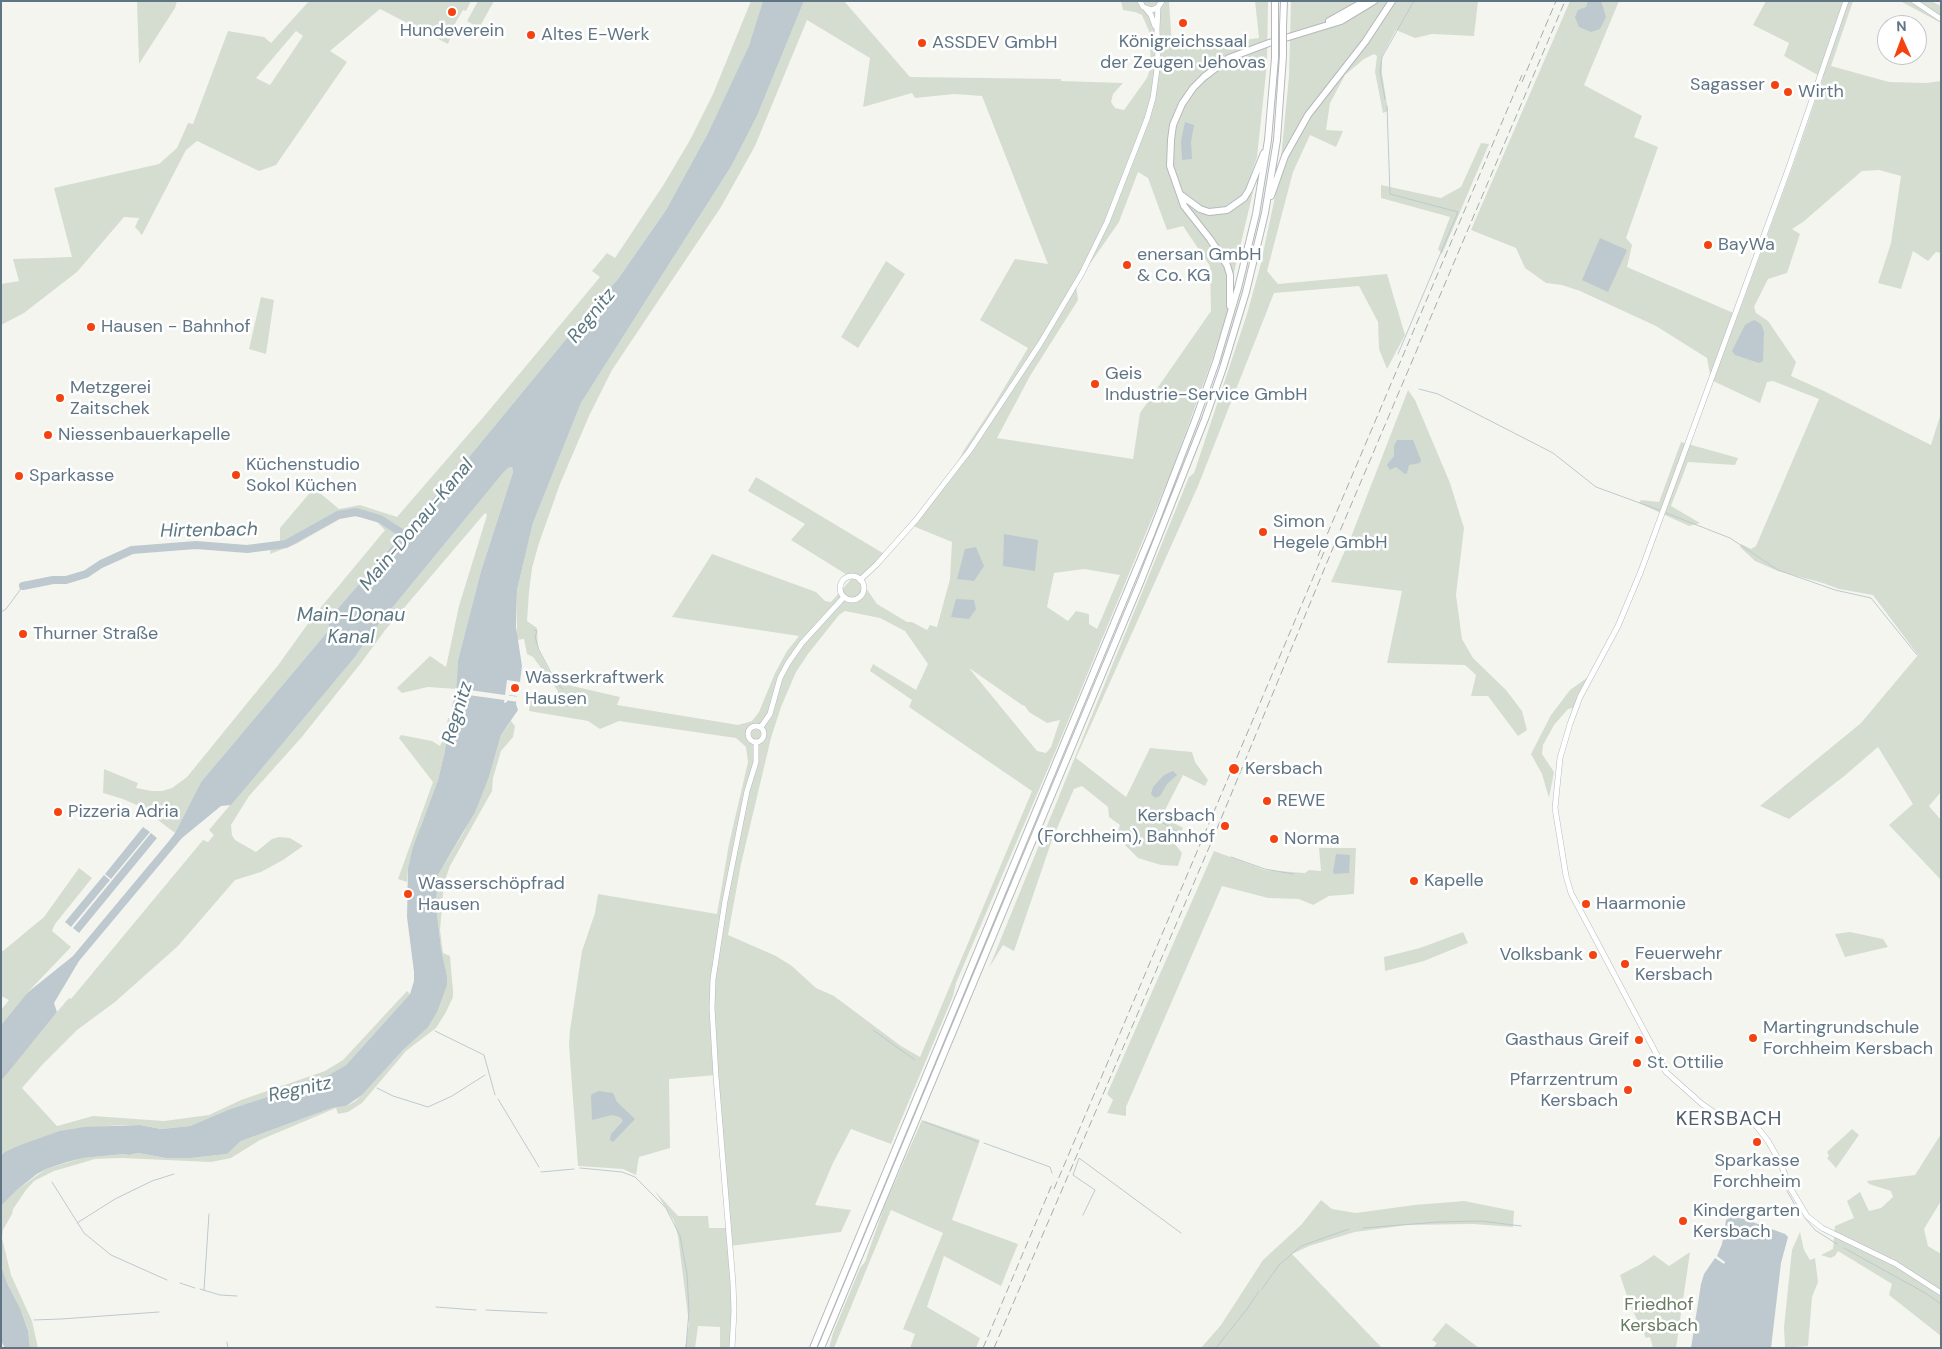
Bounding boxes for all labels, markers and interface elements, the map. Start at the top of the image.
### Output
marker: Hundeverein [446,6,458,18]
north arrow [1877,15,1927,65]
marker: Königreichssaal der Zeugen Jehovas [1177,17,1189,29]
text: N [1896,17,1907,35]
place label: Hundeverein [400,20,504,42]
place label: Altes E-Werk [541,24,649,46]
marker: Altes E-Werk [525,29,537,41]
place label: Königreichssaal der Zeugen Jehovas [1100,31,1266,74]
place label: ASSDEV GmbH [932,32,1057,54]
marker: ASSDEV GmbH [916,37,928,49]
place label: Sagasser [1690,74,1765,96]
marker: Sagasser [1769,79,1781,91]
place label: Wirth [1798,81,1844,103]
marker: Wirth [1782,86,1794,98]
place label: BayWa [1718,234,1775,256]
marker: BayWa [1702,239,1714,251]
place label: enersan GmbH & Co. KG [1137,244,1262,286]
marker: enersan GmbH & Co. KG [1121,259,1133,271]
water label: Regnitz [563,284,621,348]
place label: Hausen - Bahnhof [101,316,251,338]
marker: Hausen - Bahnhof [85,321,97,333]
place label: Geis Industrie-Service GmbH [1105,363,1307,406]
place label: Metzgerei Zaitschek [70,377,151,419]
marker: Geis Industrie-Service GmbH [1089,378,1101,390]
marker: Metzgerei Zaitschek [54,392,66,404]
place label: Niessenbauerkapelle [58,424,230,446]
marker: Niessenbauerkapelle [42,429,54,441]
place label: Küchenstudio Sokol Küchen [246,454,360,496]
water label: Main-Donau-Kanal [355,454,479,596]
place label: Sparkasse [29,465,114,487]
marker: Küchenstudio Sokol Küchen [230,469,242,481]
marker: Sparkasse [13,470,25,482]
place label: Simon Hegele GmbH [1273,511,1388,554]
water label: Hirtenbach [160,519,258,543]
marker: Simon Hegele GmbH [1257,526,1269,538]
water label: Main-Donau Kanal [297,605,405,649]
place label: Thurner Straße [33,623,158,645]
marker: Thurner Straße [17,628,29,640]
place label: Wasserkraftwerk Hausen [525,667,664,710]
water label: Regnitz [438,679,478,747]
marker: Wasserkraftwerk Hausen [509,682,521,694]
place label: Kersbach [1245,758,1323,780]
marker: Kersbach [1227,762,1241,776]
place label: REWE [1277,790,1325,812]
marker: REWE [1261,795,1273,807]
place label: Pizzeria Adria [68,801,179,823]
place label: Kersbach (Forchheim), Bahnhof [1037,805,1215,848]
marker: Pizzeria Adria [52,806,64,818]
marker: Kersbach (Forchheim), Bahnhof [1219,820,1231,832]
place label: Norma [1284,828,1340,850]
marker: Norma [1268,833,1280,845]
place label: Kapelle [1424,870,1484,892]
place label: Wasserschöpfrad Hausen [418,873,565,916]
marker: Kapelle [1408,875,1420,887]
marker: Wasserschöpfrad Hausen [402,888,414,900]
place label: Haarmonie [1596,893,1686,915]
marker: Haarmonie [1580,898,1592,910]
place label: Feuerwehr Kersbach [1635,943,1722,986]
place label: Volksbank [1499,944,1583,966]
marker: Volksbank [1587,949,1599,961]
marker: Feuerwehr Kersbach [1619,958,1631,970]
place label: Martingrundschule Forchheim Kersbach [1763,1017,1933,1060]
place label: Gasthaus Greif [1505,1029,1629,1051]
marker: Martingrundschule Forchheim Kersbach [1747,1032,1759,1044]
marker: Gasthaus Greif [1633,1034,1645,1046]
place label: St. Ottilie [1647,1052,1724,1074]
marker: St. Ottilie [1631,1057,1643,1069]
place label: Pfarrzentrum Kersbach [1510,1069,1618,1112]
water label: Regnitz [266,1072,334,1108]
marker: Pfarrzentrum Kersbach [1622,1084,1634,1096]
district label: KERSBACH [1675,1108,1783,1132]
marker: Sparkasse Forchheim [1751,1136,1763,1148]
place label: Sparkasse Forchheim [1713,1150,1801,1192]
place label: Kindergarten Kersbach [1693,1200,1800,1242]
marker: Kindergarten Kersbach [1677,1215,1689,1227]
park label: Friedhof Kersbach [1620,1294,1698,1336]

